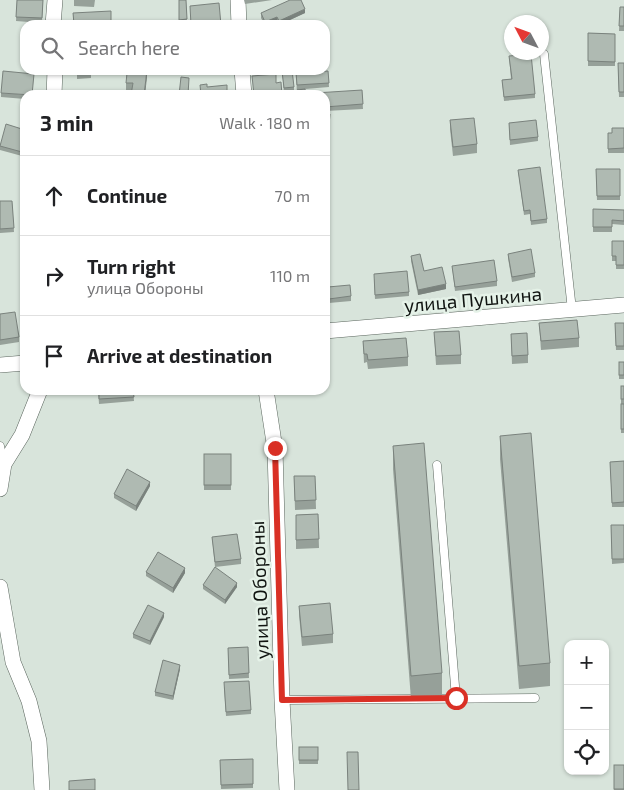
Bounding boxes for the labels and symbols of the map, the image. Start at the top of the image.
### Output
north arrow [504,15,549,60]
street label: улица Пушкина [403,282,543,317]
route end [264,437,287,460]
street label: улица Обороны [245,520,274,660]
route start [445,687,468,710]

